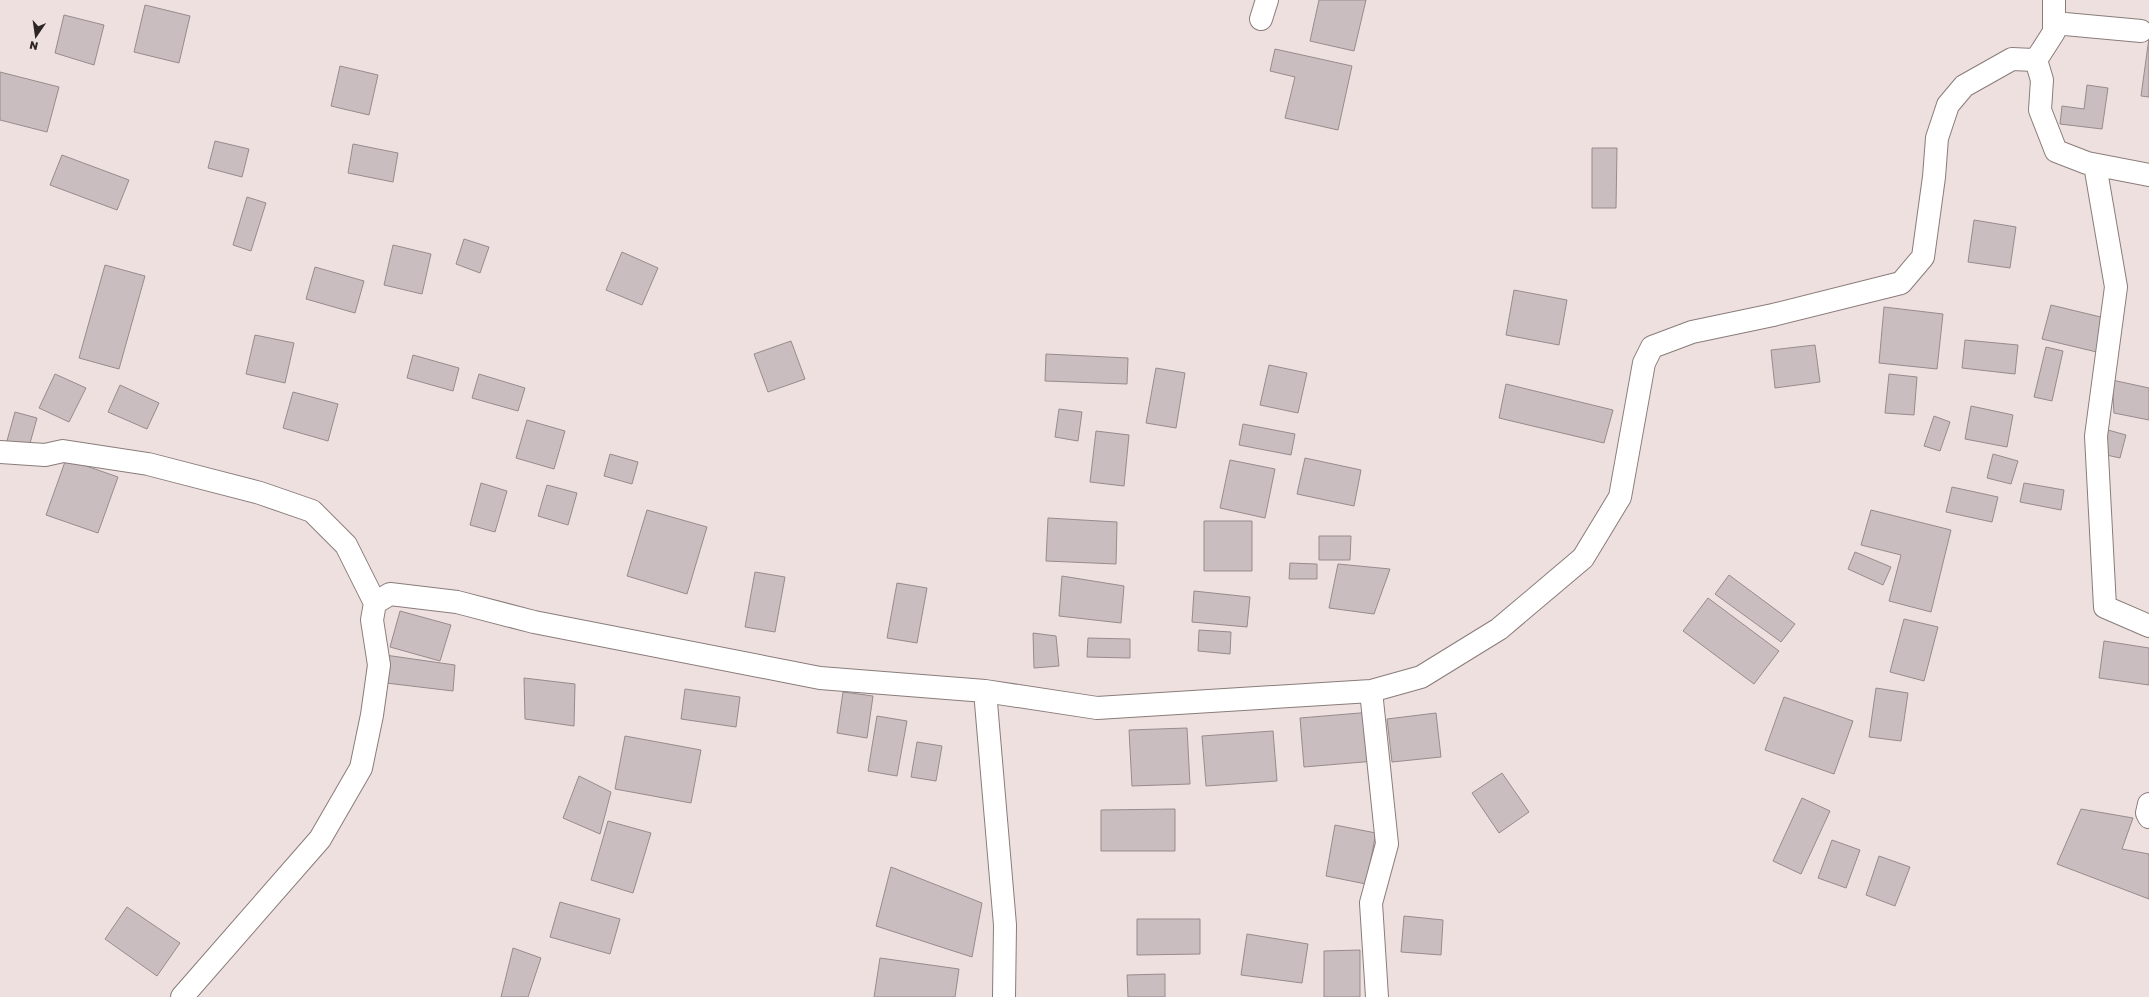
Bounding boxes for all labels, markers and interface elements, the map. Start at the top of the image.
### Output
north arrow [16,16,56,56]
text: N [28,39,39,54]

